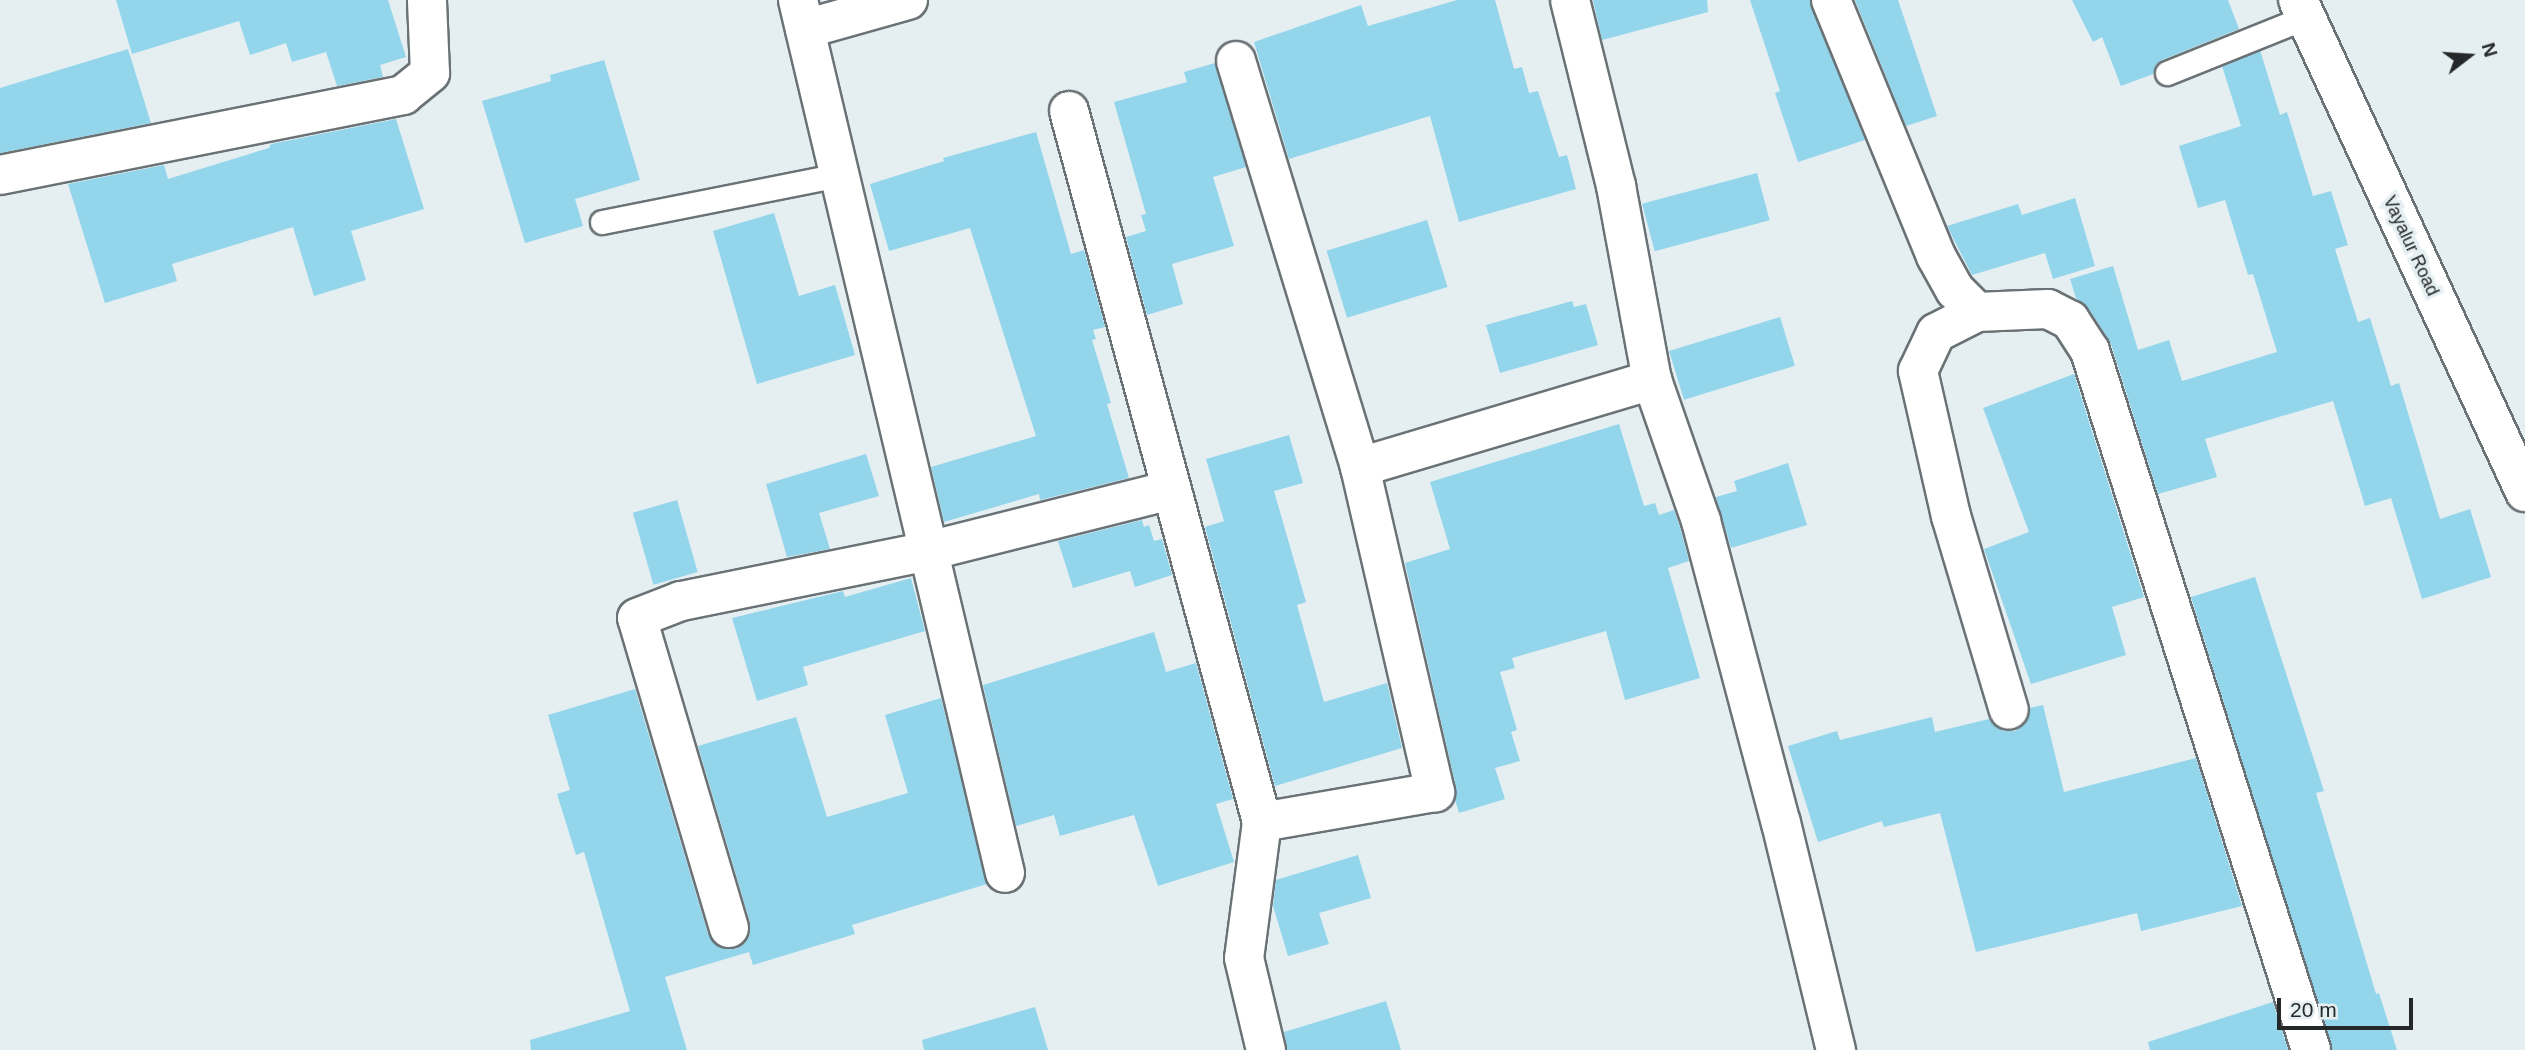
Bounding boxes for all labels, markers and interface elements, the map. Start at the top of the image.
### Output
north arrow [2434,21,2504,91]
text: N [2478,40,2502,59]
street label: Vayalur Road [2378,193,2444,299]
scale bar [2280,984,2416,1028]
text: 20 m [2290,998,2337,1021]

